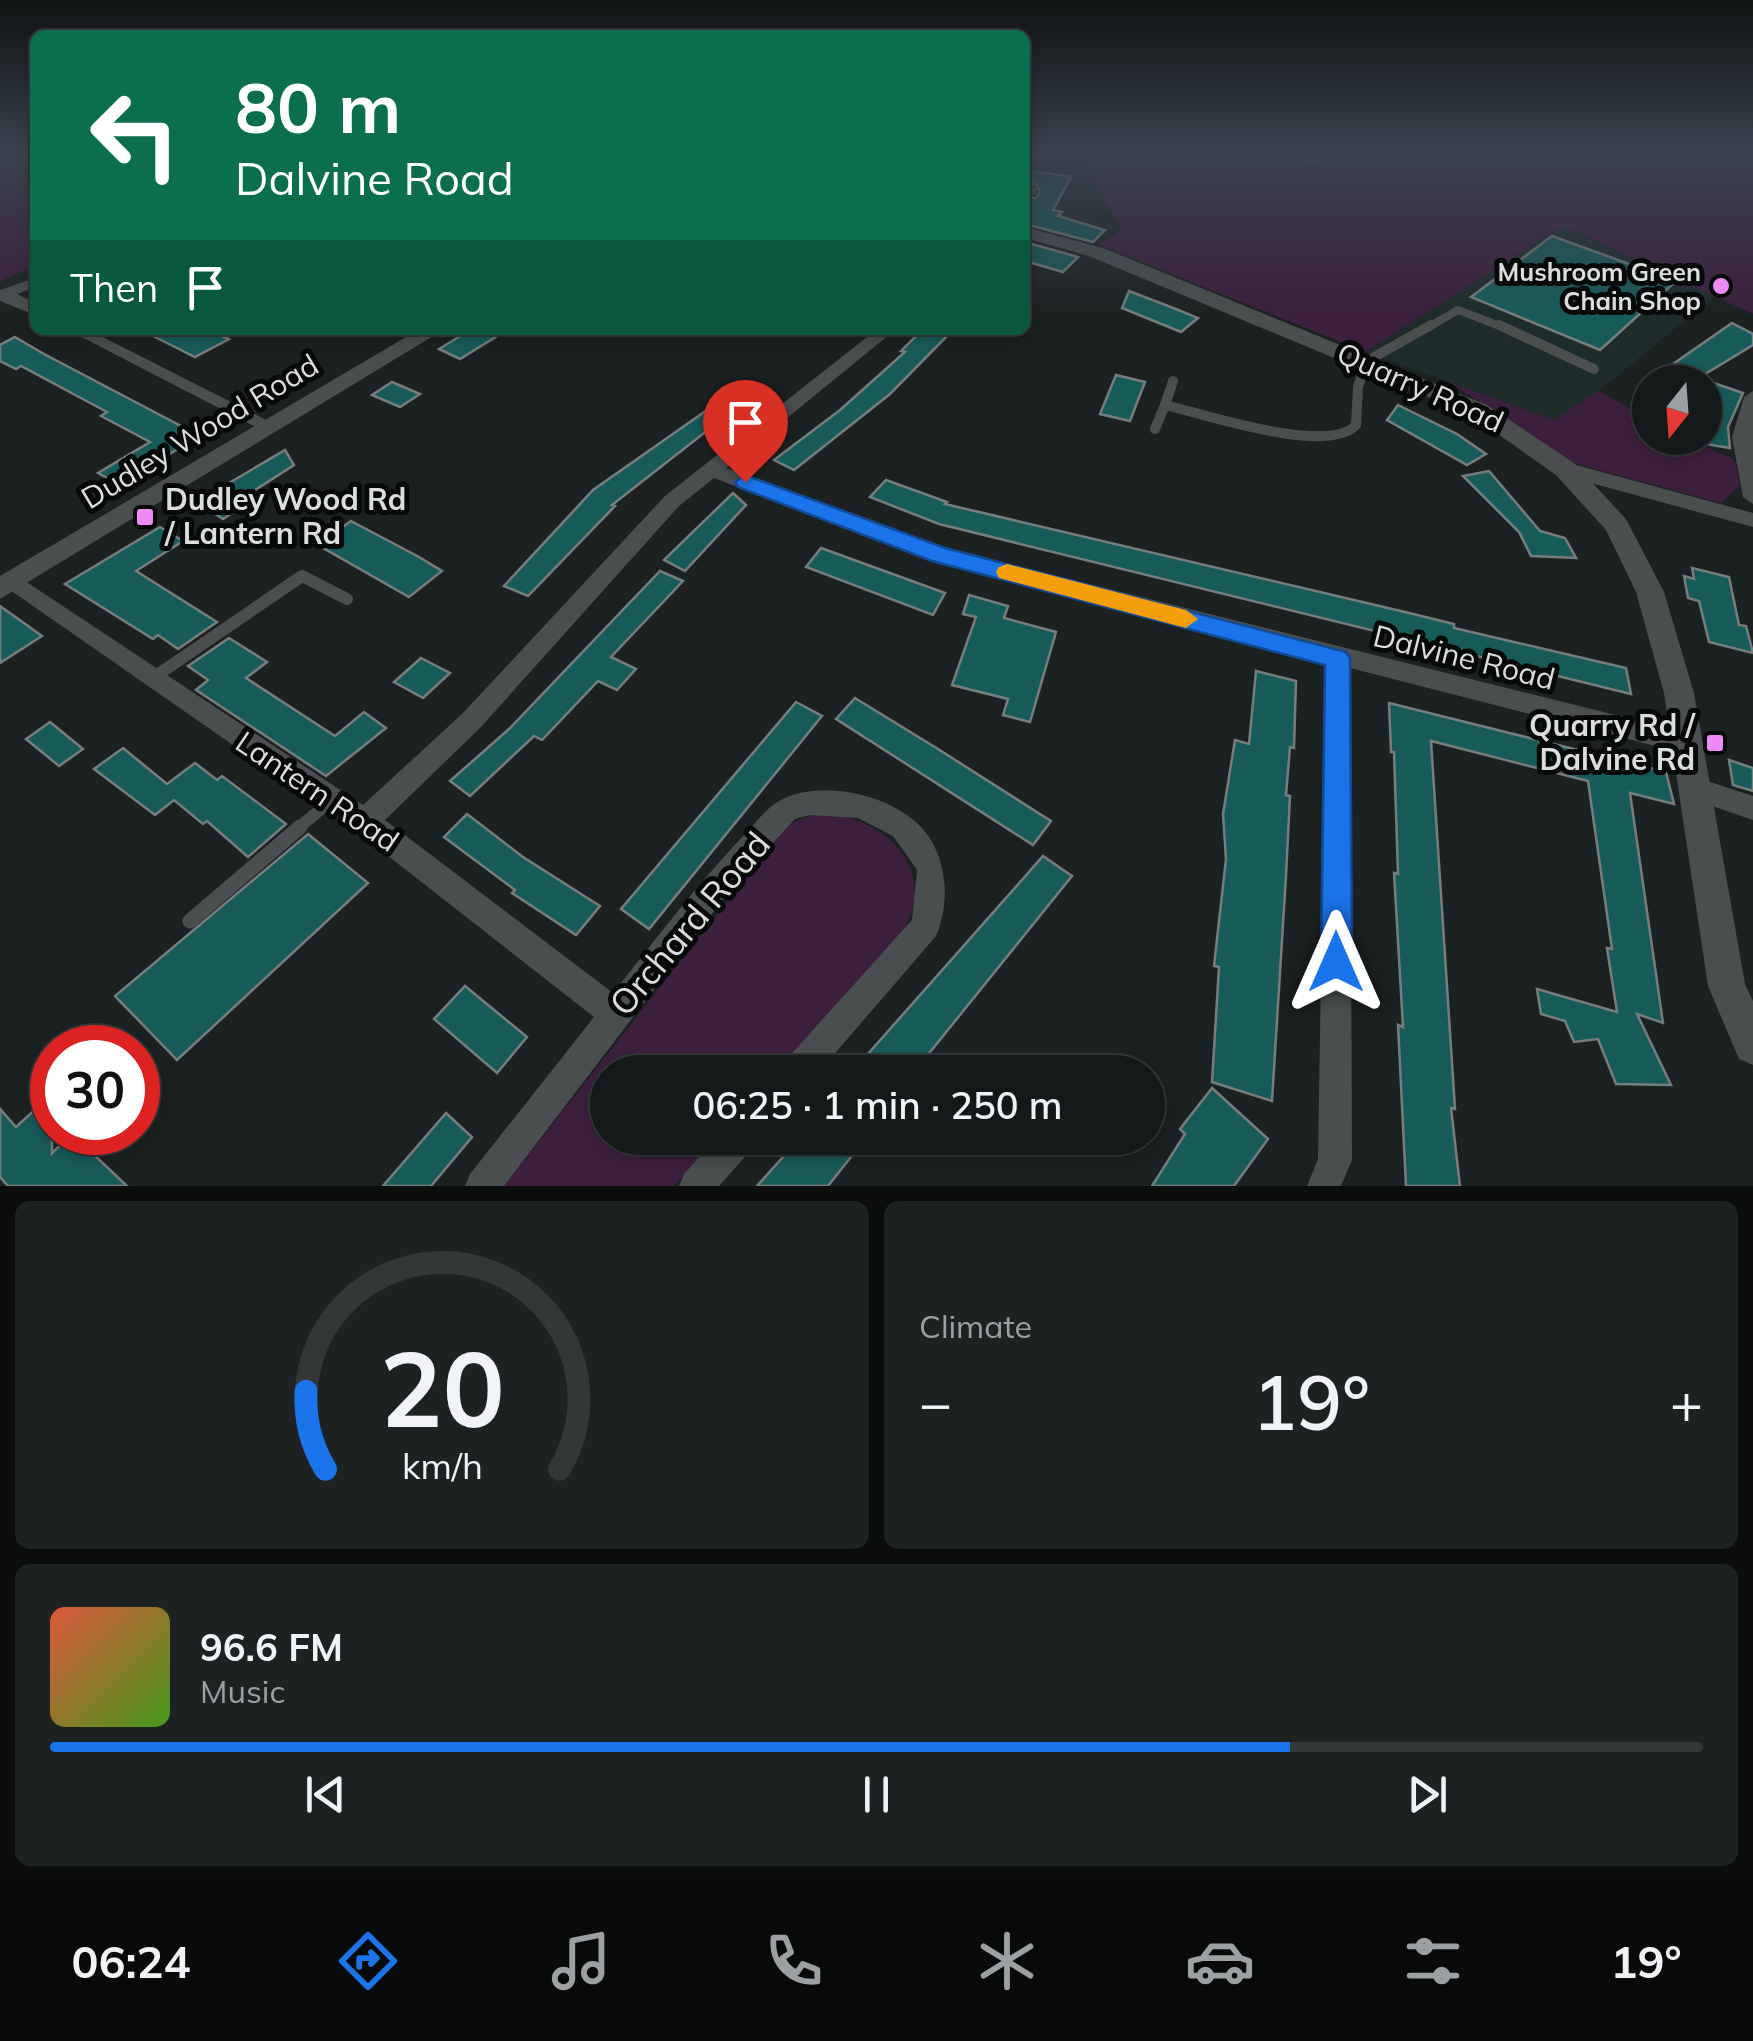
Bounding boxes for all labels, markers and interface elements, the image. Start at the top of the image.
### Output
text: 80 m [235,63,401,151]
icon: left [70,70,200,200]
text: Dalvine Road [235,150,514,206]
place label: Mushroom Green Chain Shop [1498,256,1701,316]
icon: arrive [178,260,233,315]
text: Then [70,264,158,312]
marker: Mushroom Green Chain Shop [1710,275,1732,297]
street label: Quarry Road [1331,333,1510,441]
street label: Dudley Wood Road [74,345,325,517]
north arrow [1632,365,1722,455]
map controls [1632,365,1722,455]
pin [703,380,788,483]
icon: arrive [718,395,773,450]
place label: Dudley Wood Rd / Lantern Rd [164,480,406,552]
marker: Dudley Wood Rd / Lantern Rd [134,506,156,528]
street label: Dalvine Road [1369,616,1559,698]
place label: Quarry Rd / Dalvine Rd [1529,706,1697,778]
street label: Lantern Road [229,723,406,860]
marker: Quarry Rd / Dalvine Rd [1704,732,1726,754]
street label: Orchard Road [599,822,779,1024]
position arrow [1284,910,1388,1014]
speed limit sign: 30 [30,1025,160,1155]
text: 06:25 · 1 min · 250 m [692,1081,1063,1129]
text: Climate [919,1306,1032,1346]
text: 20 [380,1322,504,1453]
text: 19° [1252,1355,1370,1449]
text: − [919,1368,952,1437]
text: + [1670,1368,1703,1437]
text: km/h [402,1443,482,1488]
text: 96.6 FM [200,1623,343,1671]
text: Music [200,1671,285,1711]
icon: previous [298,1767,353,1822]
icon: pause [849,1767,904,1822]
icon: next [1400,1767,1455,1822]
icon: directions [333,1926,403,1996]
icon: music [546,1926,616,1996]
icon: phone [759,1926,829,1996]
icon: climate [972,1926,1042,1996]
icon: car [1185,1926,1255,1996]
icon: filters [1398,1926,1468,1996]
text: 06:24 [71,1933,191,1989]
text: 19° [1611,1933,1682,1989]

